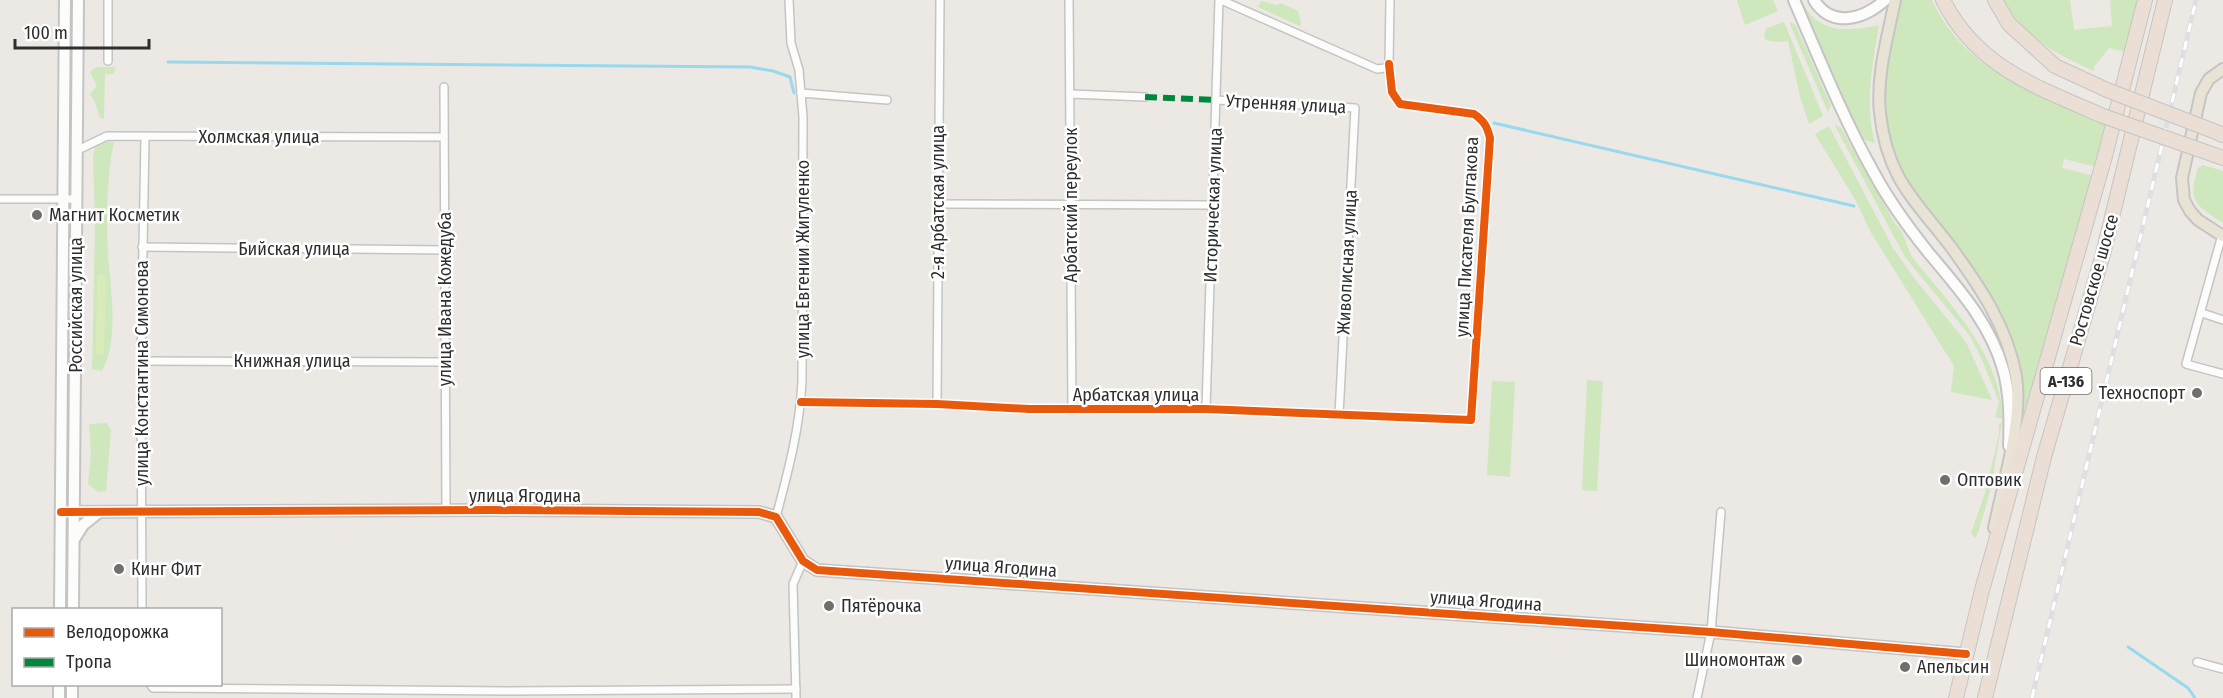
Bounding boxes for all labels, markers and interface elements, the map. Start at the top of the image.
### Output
scale bar [15,12,148,50]
text: 100 m [24,22,68,44]
street label: Утренняя улица [1224,90,1347,118]
street label: 2-я Арбатская улица [927,125,949,279]
street label: Холмская улица [199,126,320,148]
street label: Арбатский переулок [1060,127,1082,283]
street label: Историческая улица [1199,127,1227,283]
street label: улица Писателя Булгакова [1451,136,1483,338]
street label: улица Евгении Жигуленко [792,160,814,358]
street label: Живописная улица [1332,189,1362,335]
place label: Магнит Косметик [49,204,180,226]
marker: Магнит Косметик [30,208,44,222]
street label: улица Ивана Кожедуба [434,212,456,386]
street label: Ростовское шоссе [2065,212,2123,348]
street label: Российская улица [65,237,87,373]
street label: Бийская улица [238,238,350,260]
street label: улица Константина Симонова [131,260,153,486]
street label: Книжная улица [233,350,351,372]
road number: А-136 [2040,368,2092,394]
place label: Техноспорт [2099,382,2186,404]
street label: Арбатская улица [1073,384,1199,406]
marker: Техноспорт [2190,386,2204,400]
place label: Оптовик [1957,469,2022,491]
marker: Оптовик [1938,473,1952,487]
street label: улица Ягодина [469,485,581,507]
street label: улица Ягодина [944,552,1058,582]
place label: Кинг Фит [131,558,202,580]
marker: Кинг Фит [112,562,126,576]
street label: улица Ягодина [1429,586,1543,616]
place label: Пятёрочка [841,595,922,617]
marker: Пятёрочка [822,599,836,613]
legend [12,608,222,686]
text: Велодорожка [66,621,169,643]
place label: Шиномонтаж [1684,649,1785,671]
text: Тропа [66,651,112,673]
marker: Шиномонтаж [1790,653,1804,667]
place label: Апельсин [1917,656,1989,678]
marker: Апельсин [1898,660,1912,674]

